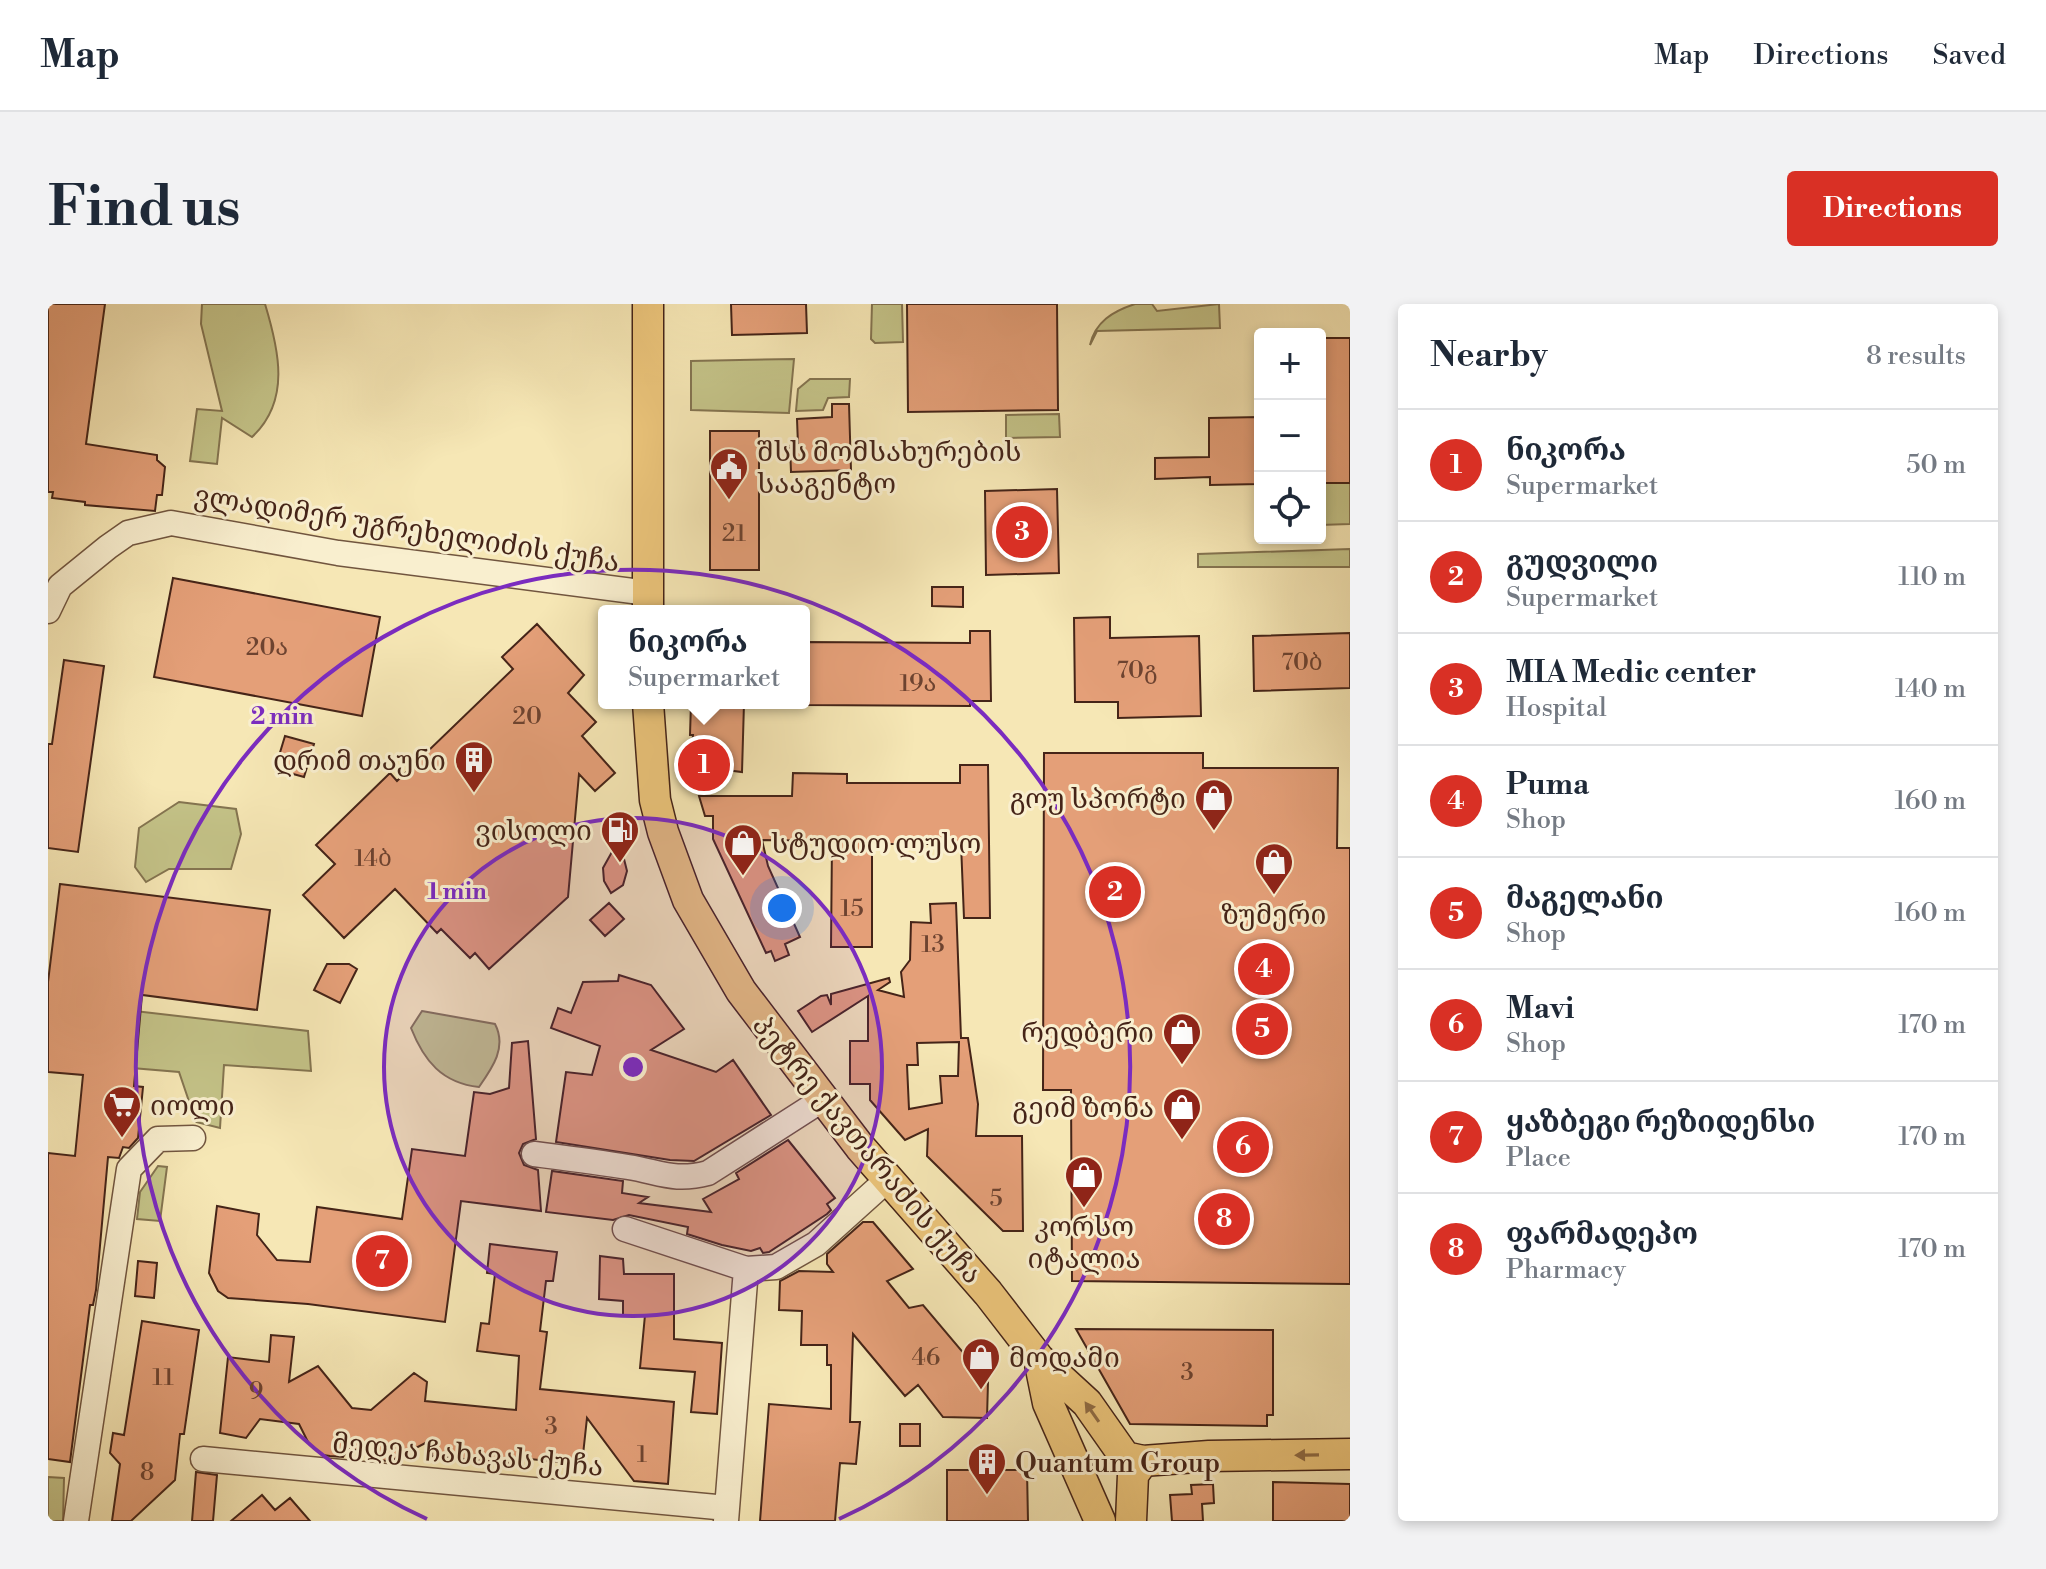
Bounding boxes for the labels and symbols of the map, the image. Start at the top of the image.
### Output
place label: შსს მომსახურების სააგენტო [757,435,1021,502]
public building icon: შსს მომსახურების სააგენტო [708,446,750,501]
street label: ვლადიმერ უგრეხელიძის ქუჩა [192,479,622,580]
pin: 3 [996,502,1048,562]
house number: 21 [722,519,747,549]
house number: 20ა [246,633,288,663]
house number: 70ბ [1281,648,1323,678]
house number: 70გ [1116,656,1158,686]
house number: 19ა [900,669,936,699]
text: 2 min [250,702,314,732]
house number: 20 [512,702,542,732]
pin: 1 [678,735,730,795]
building icon: დრიმ თაუნი [453,739,495,794]
place label: დრიმ თაუნი [273,744,446,779]
shop icon: გოუ სპორტი [1193,777,1235,832]
place label: გოუ სპორტი [1010,782,1186,817]
fuel station icon: ვისოლი [599,809,641,864]
place label: ვისოლი [475,814,592,849]
shop icon: სტუდიო ლუსო [722,822,764,877]
place label: სტუდიო ლუსო [771,827,981,862]
shop icon: ზუმერი [1253,841,1295,896]
house number: 14ბ [354,844,392,874]
pin: 2 [1089,862,1141,922]
text: 1 min [427,877,487,907]
your location [762,888,802,928]
house number: 15 [840,894,864,924]
place label: ზუმერი [1222,898,1326,933]
house number: 13 [921,930,945,960]
pin: 4 [1238,939,1290,999]
pin: 5 [1236,999,1288,1059]
street label: პეტრე ქავთარაძის ქუჩა [744,1009,989,1291]
shop icon: რედბერი [1161,1011,1203,1066]
place label: რედბერი [1021,1016,1154,1051]
centre of rings [619,1053,647,1081]
supermarket icon: იოლი [101,1084,143,1139]
shop icon: გეიმ ზონა [1161,1086,1203,1141]
place label: იოლი [150,1089,235,1124]
place label: გეიმ ზონა [1012,1091,1154,1126]
pin: 6 [1217,1117,1269,1177]
shop icon: კორსო იტალია [1063,1154,1105,1209]
house number: 5 [989,1184,1003,1214]
pin: 8 [1198,1189,1250,1249]
place label: კორსო იტალია [1028,1210,1140,1277]
pin: 7 [356,1231,408,1291]
shop icon: მოდამი [960,1336,1002,1391]
place label: მოდამი [1009,1341,1120,1376]
house number: 46 [912,1343,940,1373]
house number: 3 [1180,1358,1194,1388]
house number: 11 [152,1363,174,1393]
house number: 9 [249,1377,263,1407]
one-way arrow [1085,1401,1100,1422]
house number: 3 [544,1412,558,1442]
street label: მედეა ჩახავას ქუჩა [331,1426,605,1485]
house number: 1 [637,1440,648,1470]
building icon: Quantum Group [966,1441,1008,1496]
place label: Quantum Group [1015,1446,1220,1481]
one-way arrow [1294,1448,1319,1461]
house number: 8 [140,1458,154,1488]

